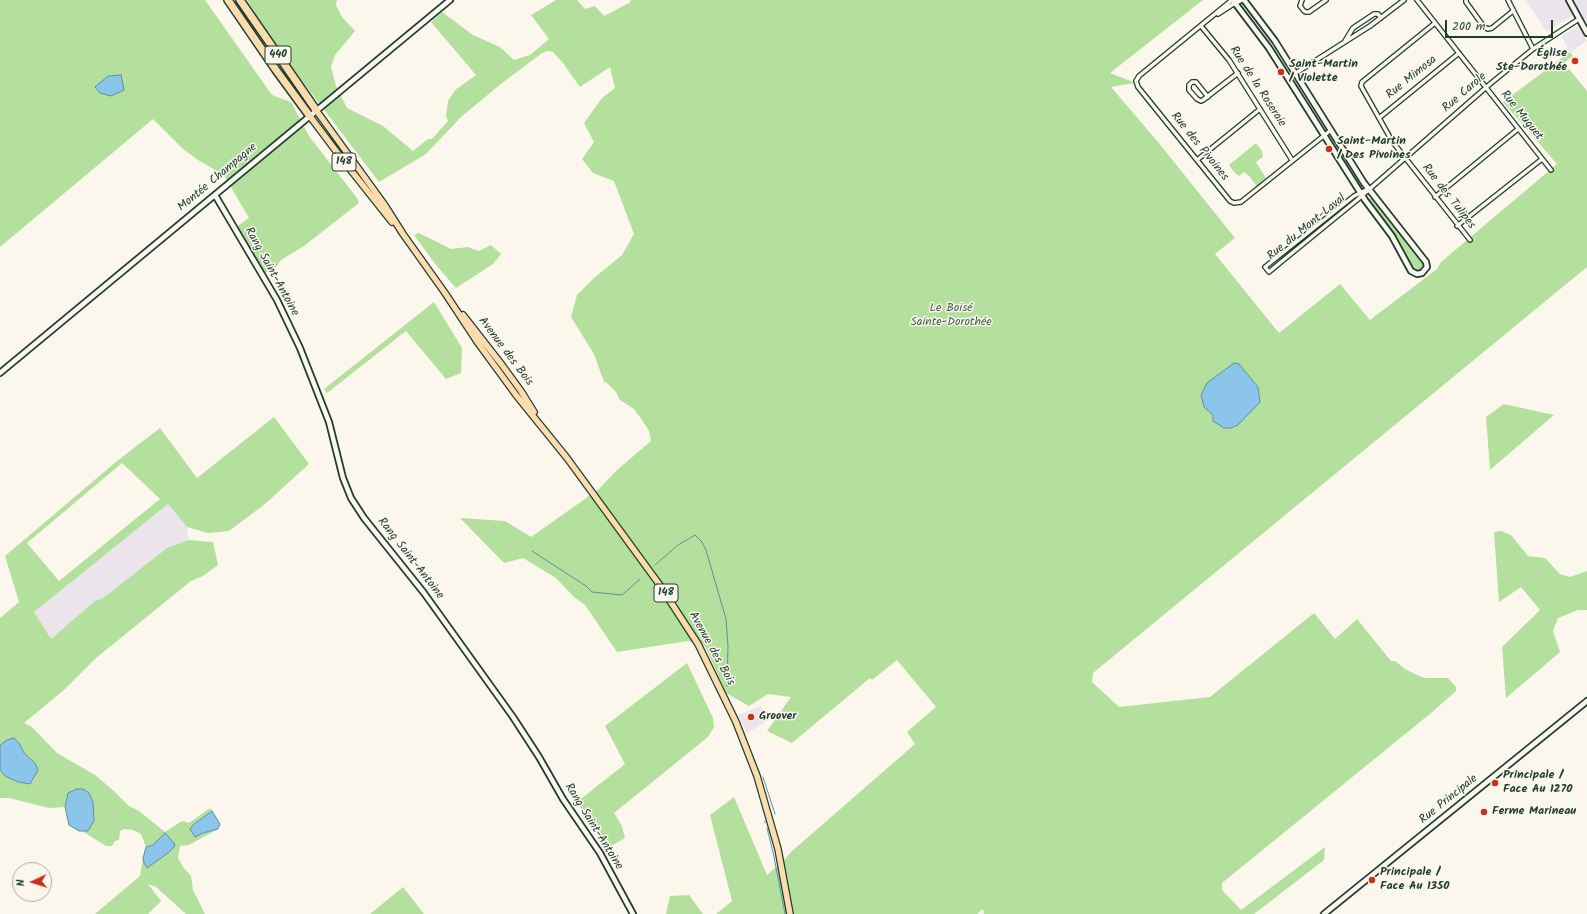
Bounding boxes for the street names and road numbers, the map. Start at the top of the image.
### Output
street label: Rue de la Roseraie [1226,44,1288,130]
road number: 440 [265,46,291,64]
street label: Rue Mimosa [1384,53,1440,103]
street label: Rue Carole [1440,70,1490,116]
street label: Rue Muguet [1497,88,1545,144]
street label: Rue des Pivoines [1167,110,1231,184]
street label: Montée Champagne [175,141,261,215]
road number: 148 [332,153,356,171]
street label: Rue des Tulipes [1418,162,1478,232]
street label: Rue du Mont-Laval [1265,192,1349,264]
street label: Rang Saint-Antoine [241,225,301,319]
street label: Avenue des Bois [474,315,536,389]
street label: Rang Saint-Antoine [374,515,446,603]
road number: 148 [654,584,678,602]
street label: Avenue des Bois [685,609,737,689]
street label: Rue Principale [1417,772,1481,828]
street label: Rang Saint-Antoine [561,781,625,873]

